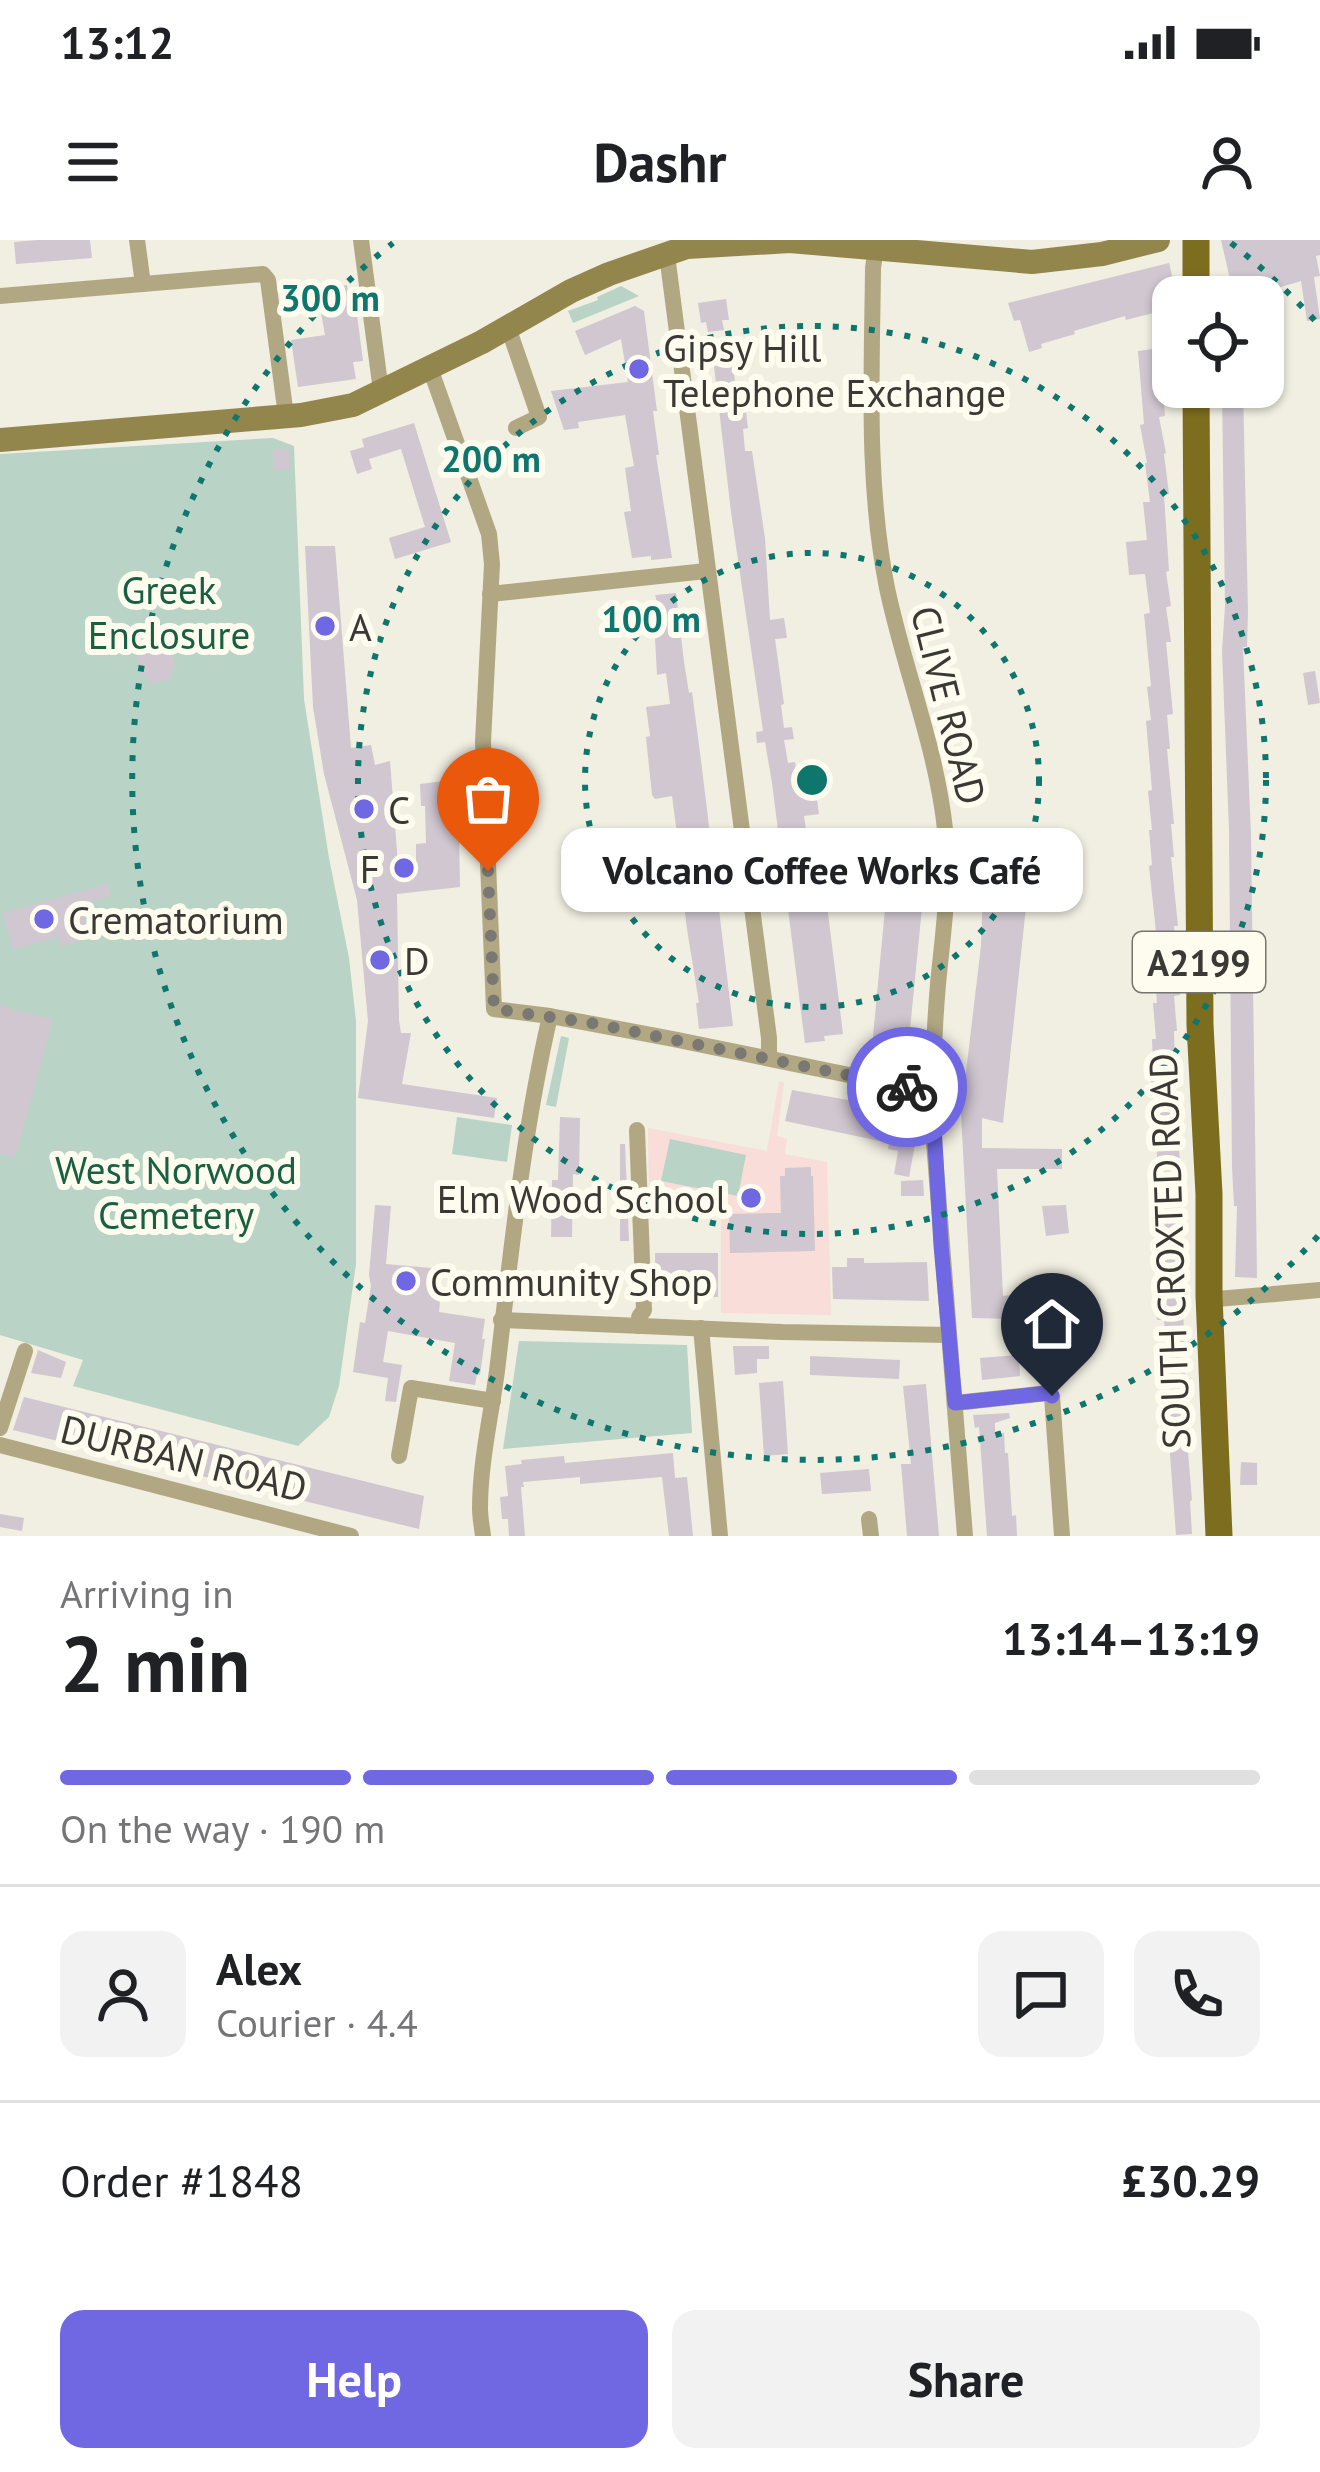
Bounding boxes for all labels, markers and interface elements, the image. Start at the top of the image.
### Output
text: 13:12 [60,13,174,71]
text: Dashr [594,127,726,197]
icon: menu [60,129,126,195]
icon: person [1194,129,1260,195]
text: 300 m [280,274,380,321]
map controls [1152,276,1284,408]
button: locate [1152,276,1284,408]
place label: Gipsy Hill Telephone Exchange [663,322,1006,418]
marker: Gipsy Hill Telephone Exchange [626,356,652,382]
text: 200 m [441,435,541,482]
park label: Greek Enclosure [88,564,250,660]
text: 100 m [601,595,701,642]
street label: CLIVE ROAD [900,600,998,810]
place label: A [349,601,372,652]
marker: A [312,613,338,639]
pin [437,748,539,871]
centre of rings [791,759,833,801]
icon: bag [455,766,521,832]
place label: C [388,784,410,835]
marker: C [351,796,377,822]
callout: Volcano Coffee Works Café [560,829,1082,913]
place label: F [360,843,380,894]
text: Volcano Coffee Works Café [603,844,1041,895]
marker: F [391,855,417,881]
place label: Crematorium [68,894,284,945]
marker: Crematorium [31,906,57,932]
road number: A2199 [1133,932,1265,992]
place label: D [404,935,430,986]
marker: D [367,947,393,973]
courier [847,1027,967,1147]
street label: SOUTH CROXTED ROAD [1137,1052,1201,1450]
icon: bike [874,1054,940,1120]
park label: West Norwood Cemetery [55,1144,297,1240]
place label: Elm Wood School [437,1173,728,1224]
marker: Elm Wood School [738,1185,764,1211]
place label: Community Shop [430,1256,712,1307]
marker: Community Shop [393,1268,419,1294]
pin [1001,1273,1103,1396]
icon: home [1019,1291,1085,1357]
street label: DURBAN ROAD [56,1403,312,1513]
text: Arriving in [60,1568,234,1619]
text: 13:14–13:19 [1002,1609,1260,1667]
text: 2 min [60,1613,250,1714]
text: On the way · 190 m [60,1803,385,1854]
button: person [60,1931,186,2057]
button: chat [978,1931,1104,2057]
button: phone [1134,1931,1260,2057]
text: Alex [216,1939,302,1997]
text: Courier · 4.4 [216,1997,418,2048]
text: Order #1848 [60,2151,303,2209]
text: £30.29 [1121,2151,1260,2209]
button: Help [60,2310,648,2448]
button: Share [672,2310,1260,2448]

